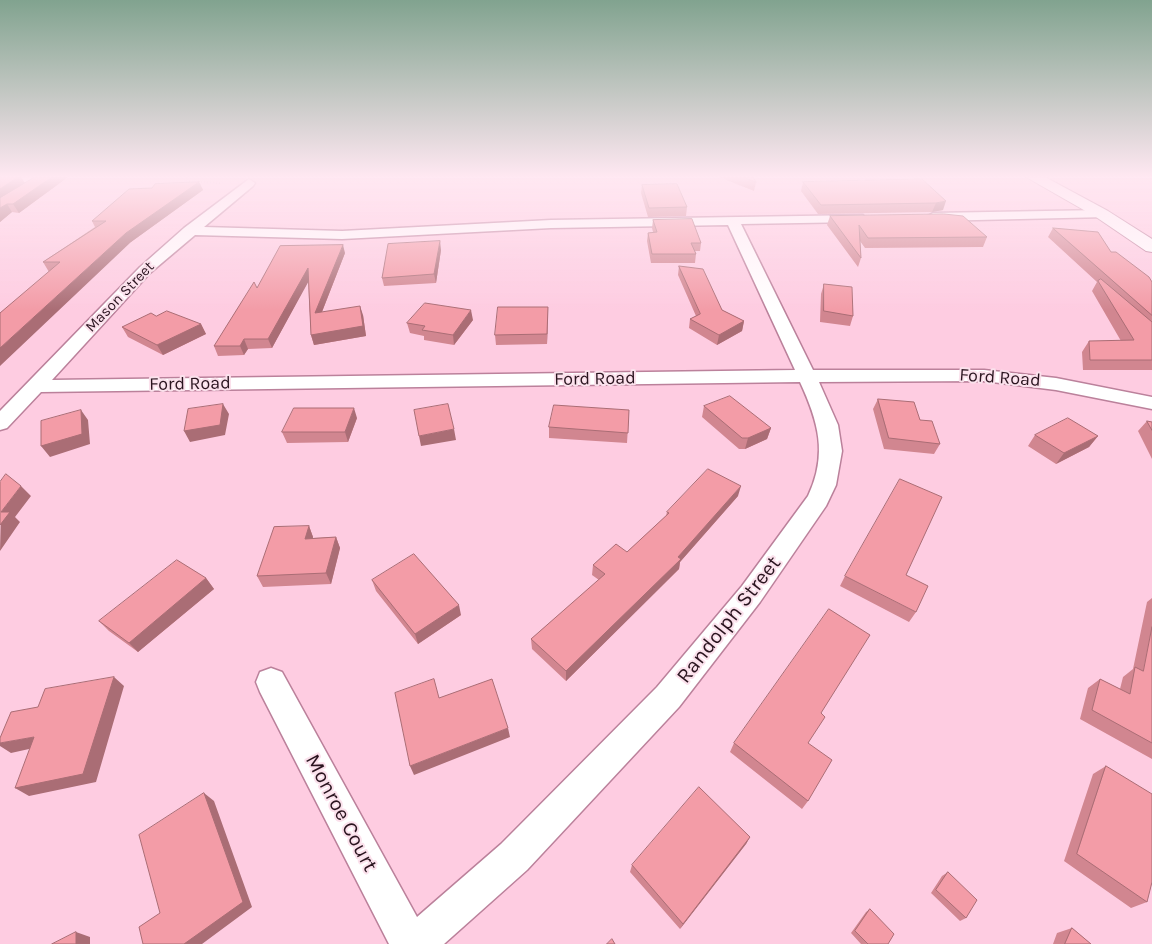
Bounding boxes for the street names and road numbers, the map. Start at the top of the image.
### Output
street label: Mason Street [82,258,158,336]
street label: Ford Road [959,364,1041,392]
street label: Ford Road [554,367,636,391]
street label: Ford Road [149,372,231,396]
street label: Randolph Street [672,551,786,689]
street label: Monroe Court [300,750,382,876]

